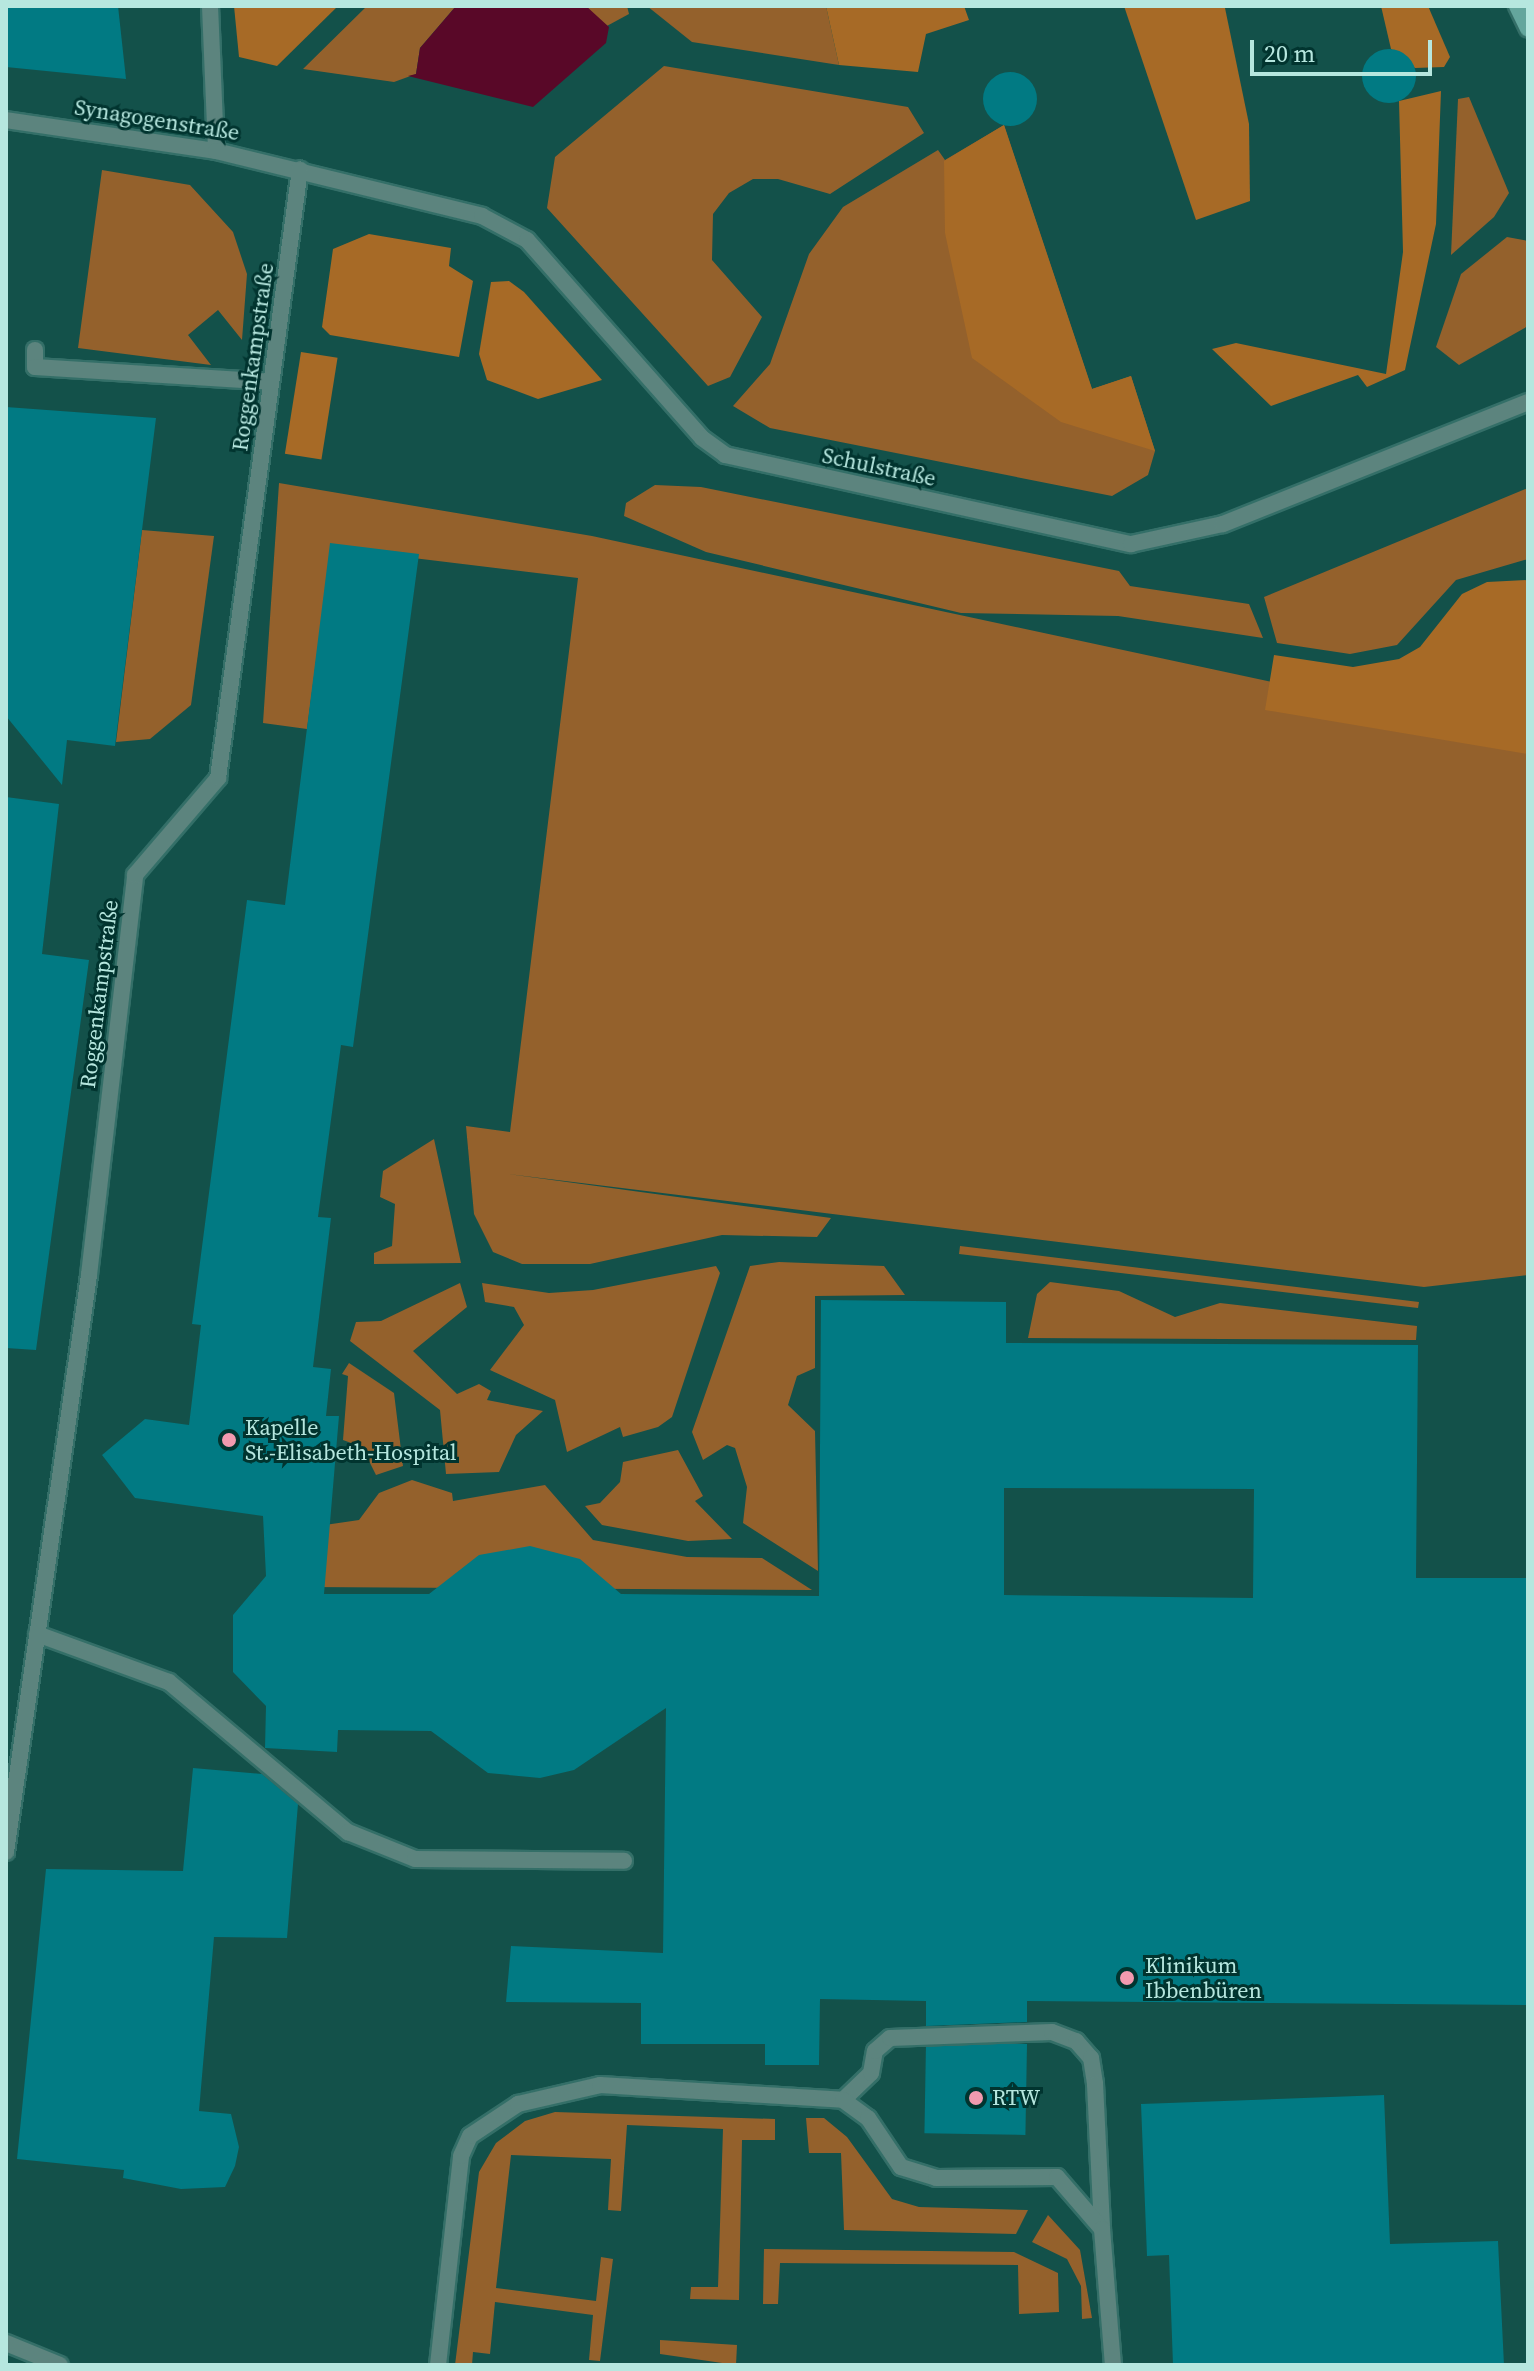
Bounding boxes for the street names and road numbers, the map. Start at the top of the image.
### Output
street label: Synagogenstraße [73,94,241,146]
street label: Roggenkampstraße [227,261,279,453]
street label: Schulstraße [820,442,938,492]
street label: Roggenkampstraße [74,898,124,1090]

